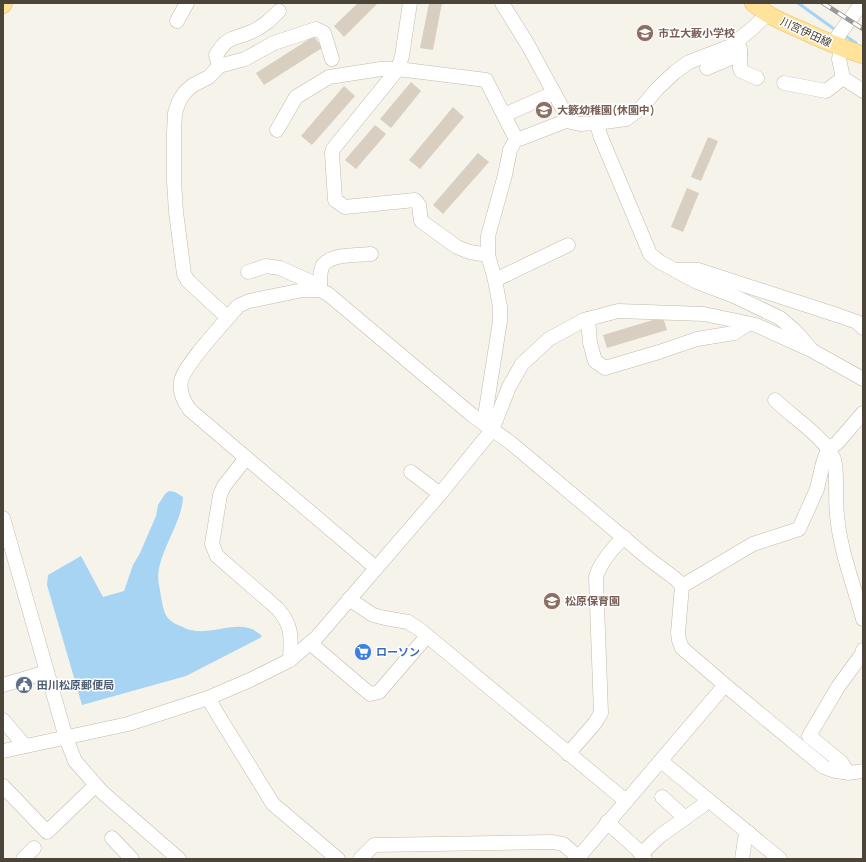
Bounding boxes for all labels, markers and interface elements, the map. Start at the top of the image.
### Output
street label: 川宮伊田線 [778,13,834,50]
school or university icon: 市立大藪小学校 [635,23,655,43]
place label: 市立大藪小学校 [658,25,735,40]
school or university icon: 大籔幼稚園(休園中) [534,100,554,120]
place label: 大籔幼稚園(休園中) [557,102,655,117]
school or university icon: 松原保育園 [542,591,562,611]
place label: 松原保育園 [565,593,620,608]
supermarket icon: ローソン [353,642,373,662]
place label: ローソン [376,644,420,659]
public building icon: 田川松原郵便局 [14,675,34,695]
place label: 田川松原郵便局 [37,677,114,692]

